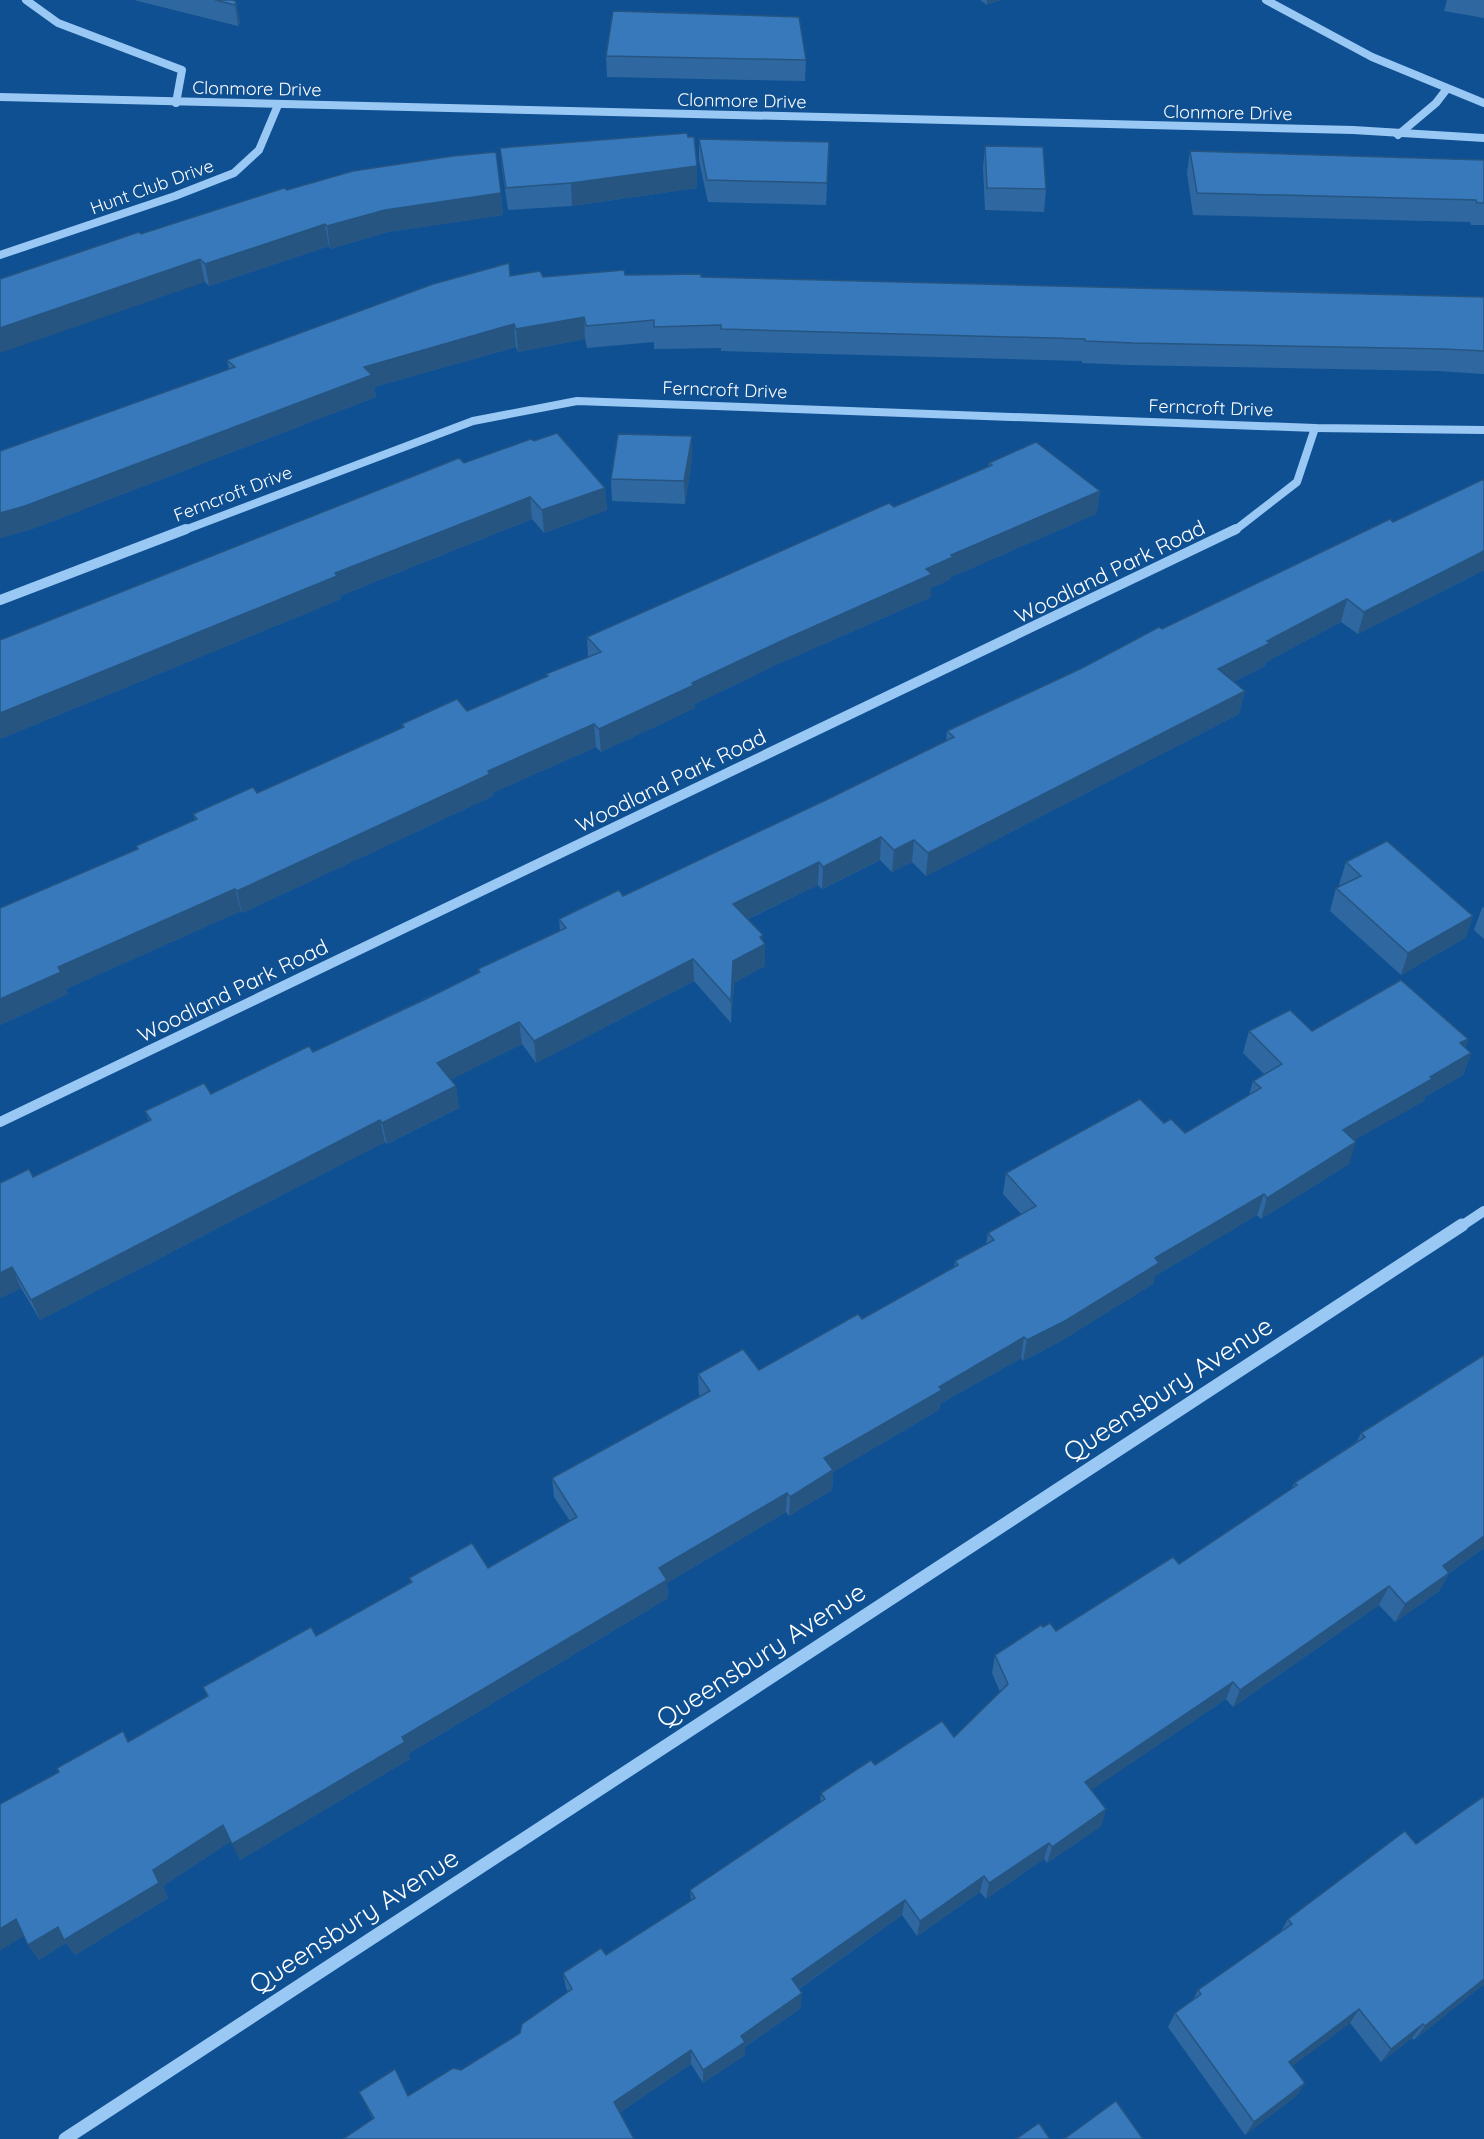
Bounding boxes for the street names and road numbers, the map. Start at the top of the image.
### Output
street label: Clonmore Drive [192,76,322,101]
street label: Clonmore Drive [677,88,807,113]
street label: Clonmore Drive [1163,100,1293,125]
street label: Hunt Club Drive [87,154,217,220]
street label: Ferncroft Drive [662,376,788,403]
street label: Ferncroft Drive [1148,394,1274,421]
street label: Ferncroft Drive [170,460,295,527]
street label: Woodland Park Road [1010,514,1209,628]
street label: Woodland Park Road [571,723,770,837]
street label: Woodland Park Road [133,933,332,1047]
street label: Queensbury Avenue [1057,1309,1279,1469]
street label: Queensbury Avenue [650,1575,872,1735]
street label: Queensbury Avenue [243,1841,465,2001]

